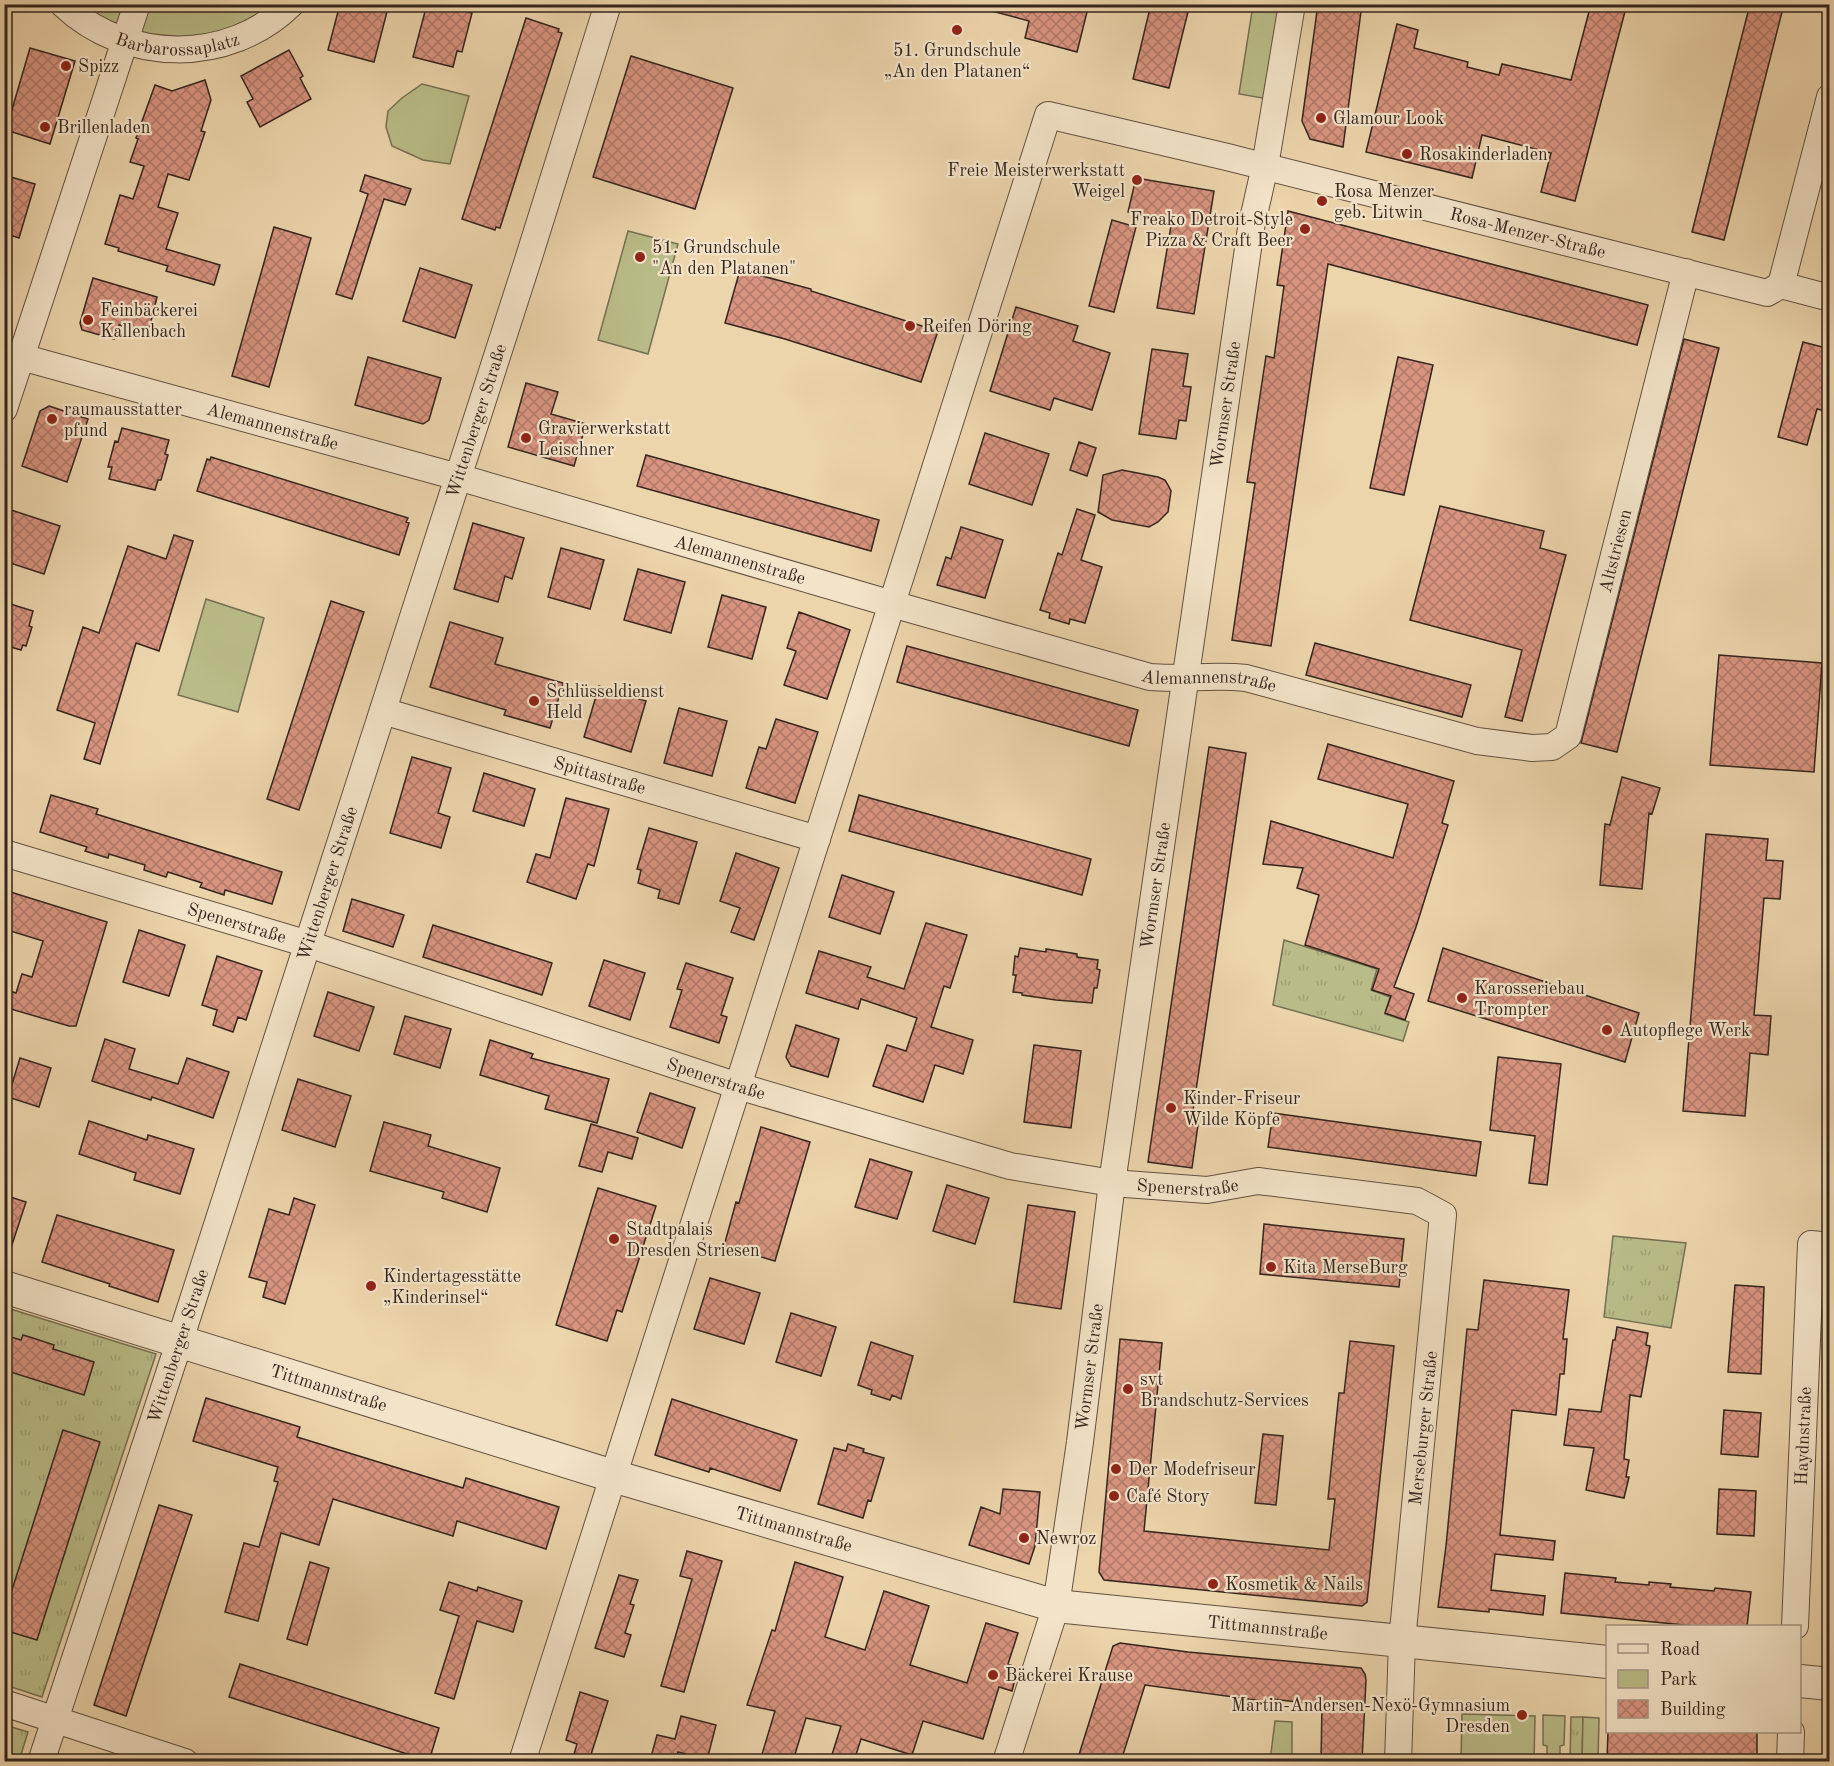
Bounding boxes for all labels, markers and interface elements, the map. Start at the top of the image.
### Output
marker: 51. Grundschule „An den Platanen“ [950,23,964,37]
street label: Barbarossaplatz [113,30,242,59]
place label: 51. Grundschule „An den Platanen“ [884,42,1030,81]
place label: Spizz [78,58,119,76]
marker: Spizz [59,59,73,73]
place label: Glamour Look [1333,110,1444,128]
marker: Glamour Look [1314,111,1328,125]
place label: Brillenladen [57,119,151,137]
marker: Brillenladen [38,120,52,134]
place label: Rosakinderladen [1419,146,1548,164]
marker: Rosakinderladen [1400,147,1414,161]
place label: Freie Meisterwerkstatt Weigel [947,162,1125,201]
marker: Freie Meisterwerkstatt Weigel [1130,173,1144,187]
place label: Rosa Menzer geb. Litwin [1334,183,1435,222]
marker: Rosa Menzer geb. Litwin [1315,194,1329,208]
street label: Rosa-Menzer-Straße [1448,205,1607,262]
place label: Freako Detroit-Style Pizza & Craft Beer [1130,211,1294,250]
marker: Freako Detroit-Style Pizza & Craft Beer [1298,222,1312,236]
place label: 51. Grundschule "An den Platanen" [652,239,796,278]
marker: 51. Grundschule "An den Platanen" [633,250,647,264]
place label: Feinbäckerei Kallenbach [100,302,198,341]
marker: Feinbäckerei Kallenbach [81,313,95,327]
place label: Reifen Döring [922,318,1032,336]
marker: Reifen Döring [903,319,917,333]
street label: Wormser Straße [1208,340,1244,470]
street label: Wittenberger Straße [444,342,510,500]
street label: Alemannenstraße [205,400,340,454]
place label: raumausstatter pfund [64,401,182,440]
marker: raumausstatter pfund [45,412,59,426]
place label: Gravierwerkstatt Leischner [538,420,670,459]
marker: Gravierwerkstatt Leischner [519,431,533,445]
street label: Altstriesen [1597,507,1635,595]
street label: Alemannenstraße [672,533,807,588]
street label: Alemannenstraße [1139,667,1278,696]
place label: Schlüsseldienst Held [546,683,664,722]
marker: Schlüsseldienst Held [527,694,541,708]
street label: Spittastraße [551,754,648,798]
street label: Wittenberger Straße [295,804,361,963]
street label: Wormser Straße [1138,821,1174,951]
street label: Spenerstraße [185,900,288,947]
place label: Karosseriebau Trompter [1474,980,1585,1019]
marker: Karosseriebau Trompter [1455,991,1469,1005]
place label: Autopflege Werk [1619,1022,1750,1040]
marker: Autopflege Werk [1600,1023,1614,1037]
street label: Spenerstraße [664,1055,767,1103]
place label: Kinder-Friseur Wilde Köpfe [1183,1090,1301,1129]
marker: Kinder-Friseur Wilde Köpfe [1164,1101,1178,1115]
street label: Spenerstraße [1136,1177,1240,1200]
place label: Stadtpalais Dresden Striesen [626,1221,760,1260]
marker: Stadtpalais Dresden Striesen [607,1232,621,1246]
place label: Kita MerseBurg [1283,1259,1408,1277]
marker: Kita MerseBurg [1264,1260,1278,1274]
street label: Wittenberger Straße [145,1267,212,1425]
place label: Kindertagesstätte „Kinderinsel“ [383,1268,521,1307]
marker: Kindertagesstätte „Kinderinsel“ [364,1279,378,1293]
street label: Wormser Straße [1073,1303,1107,1432]
street label: Merseburger Straße [1407,1350,1441,1506]
street label: Tittmannstraße [268,1362,389,1415]
place label: svt Brandschutz-Services [1140,1371,1309,1410]
marker: svt Brandschutz-Services [1121,1382,1135,1396]
street label: Haydnstraße [1793,1386,1815,1486]
place label: Der Modefriseur [1128,1461,1256,1479]
marker: Der Modefriseur [1109,1462,1123,1476]
place label: Café Story [1126,1488,1210,1506]
marker: Café Story [1107,1489,1121,1503]
street label: Tittmannstraße [733,1504,854,1556]
place label: Newroz [1036,1530,1096,1548]
marker: Newroz [1017,1531,1031,1545]
place label: Kosmetik & Nails [1225,1576,1363,1594]
marker: Kosmetik & Nails [1206,1577,1220,1591]
street label: Tittmannstraße [1206,1613,1329,1644]
legend [1606,1625,1801,1733]
text: Road [1660,1641,1700,1659]
place label: Bäckerei Krause [1005,1667,1133,1685]
marker: Bäckerei Krause [986,1668,1000,1682]
text: Park [1660,1671,1697,1689]
place label: Martin-Andersen-Nexö-Gymnasium Dresden [1231,1697,1510,1736]
text: Building [1660,1701,1726,1719]
marker: Martin-Andersen-Nexö-Gymnasium Dresden [1515,1708,1529,1722]

